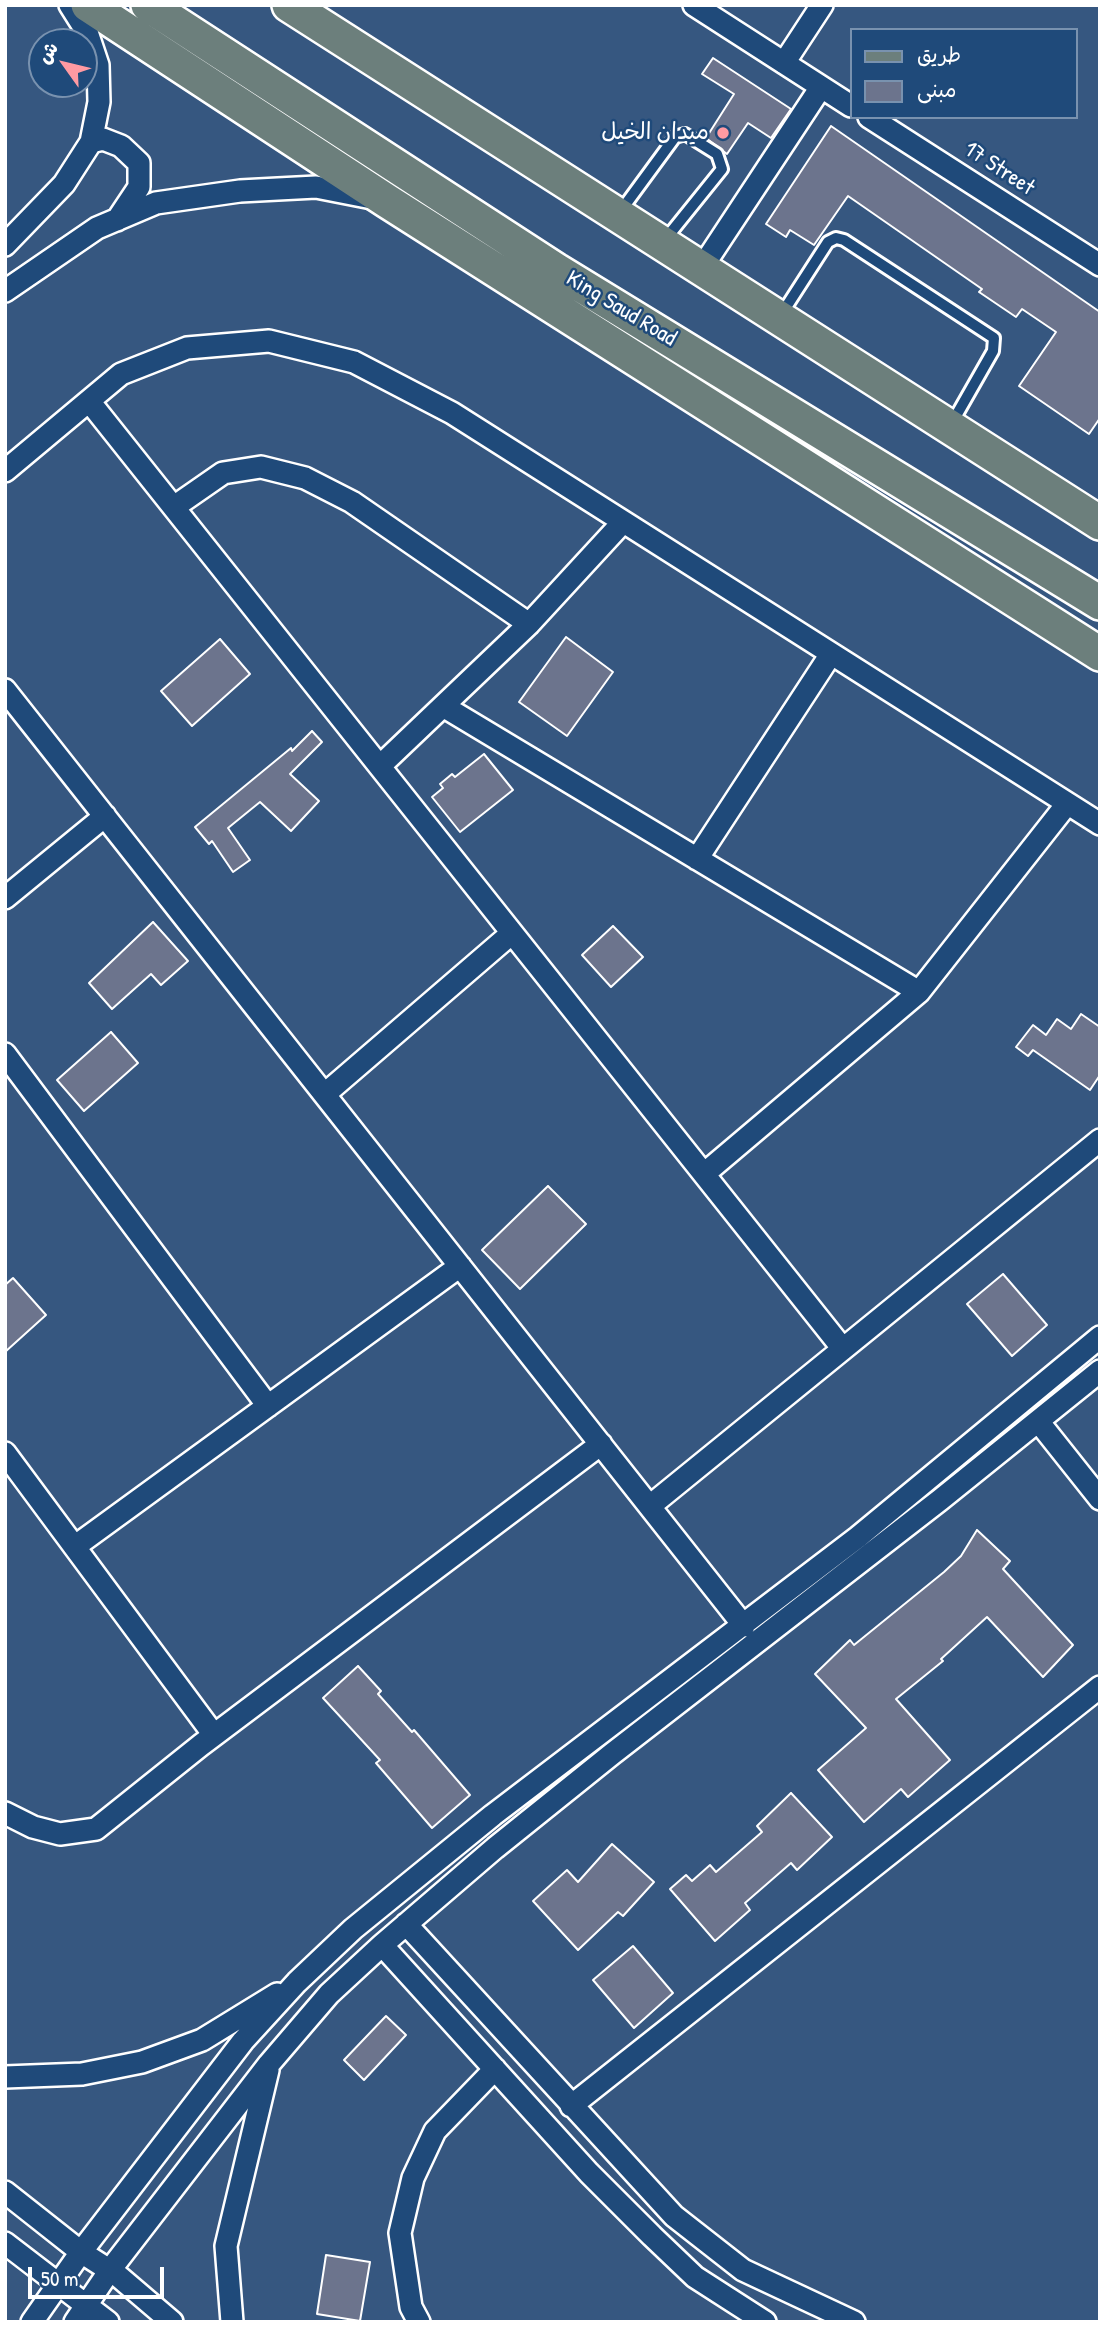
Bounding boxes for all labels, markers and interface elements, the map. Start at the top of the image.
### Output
north arrow [28,28,98,98]
legend [850,28,1077,119]
text: ش [31,36,64,68]
text: طريق [917,40,961,69]
text: مبنى [917,75,956,104]
place label: ميدان الخيل [601,119,709,147]
marker: ميدان الخيل [715,125,731,141]
street label: 17 Street [959,136,1039,202]
street label: King Saud Road [561,265,681,353]
scale bar [32,2254,168,2298]
text: 50 m [41,2264,78,2293]

